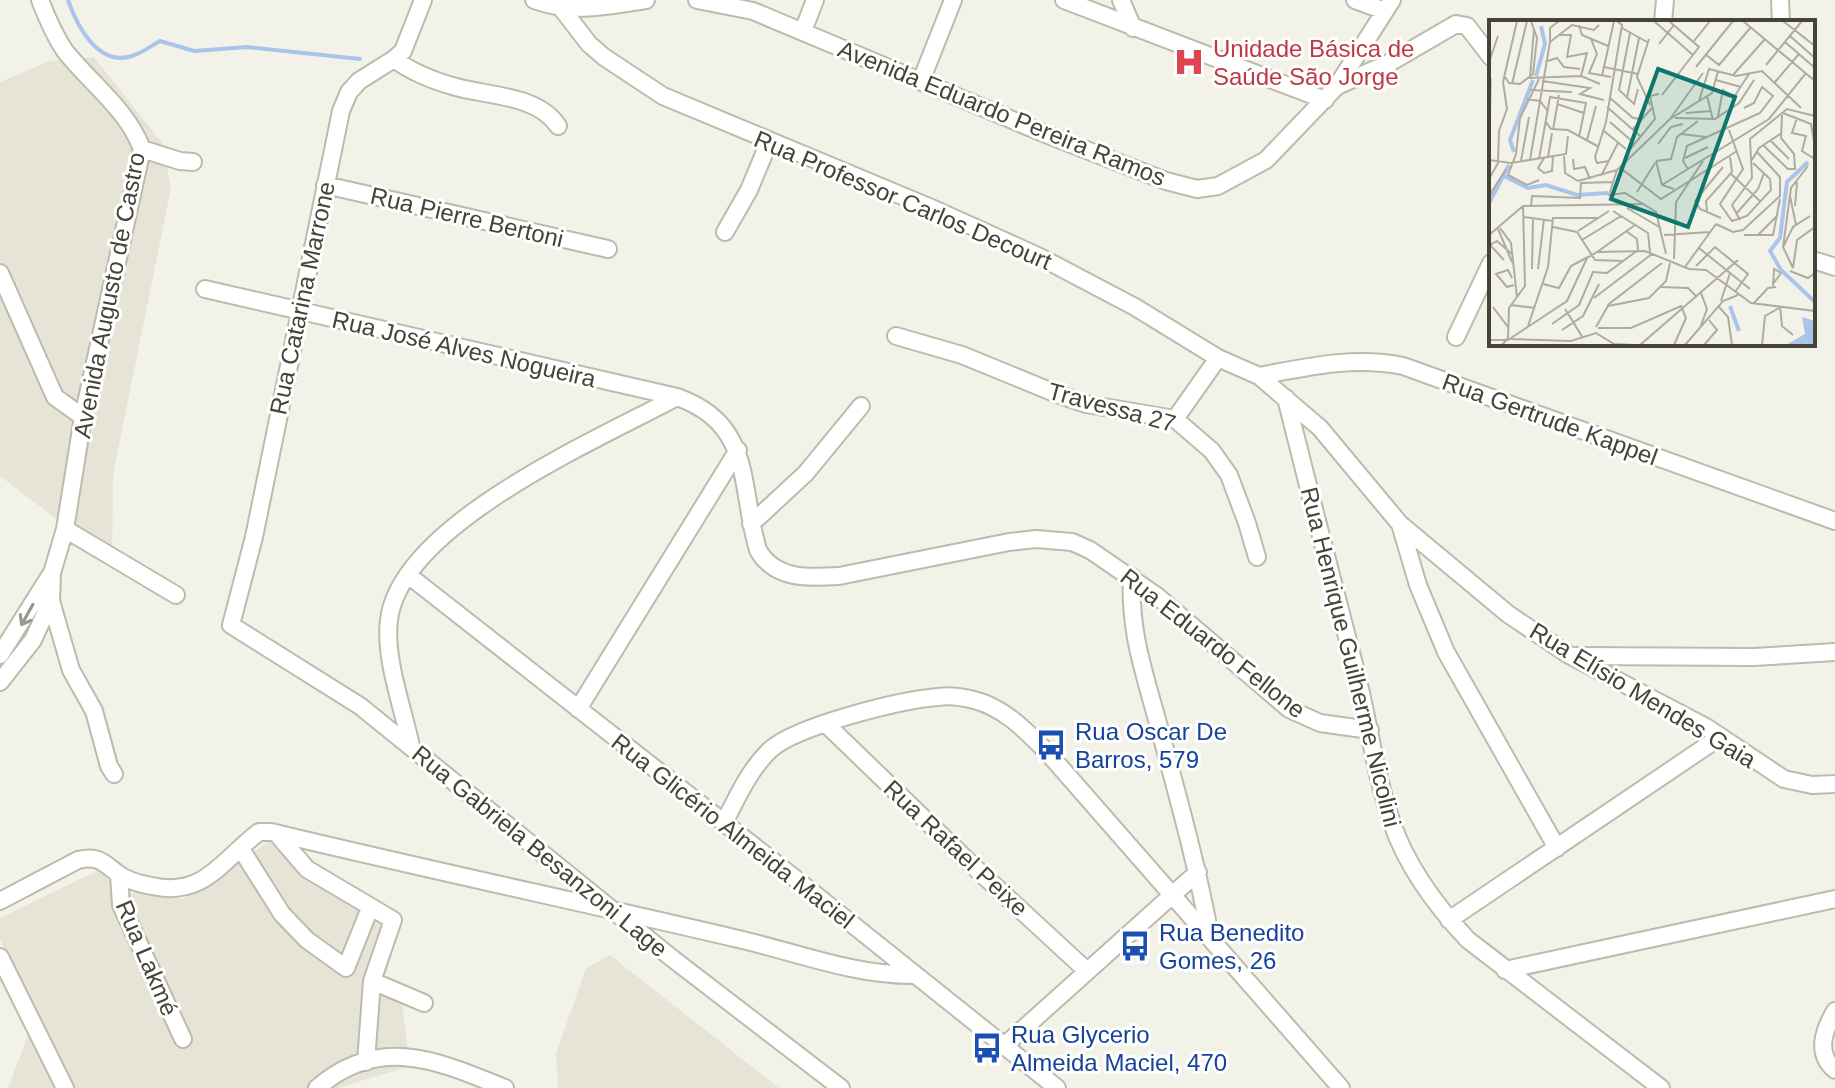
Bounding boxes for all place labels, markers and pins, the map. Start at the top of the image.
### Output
place label: Unidade Básica de Saúde São Jorge [1213,35,1414,90]
hospital icon: Unidade Básica de Saúde São Jorge [1172,45,1206,79]
place label: Rua Oscar De Barros, 579 [1075,718,1227,773]
bus stop icon: Rua Oscar De Barros, 579 [1034,728,1068,762]
place label: Rua Benedito Gomes, 26 [1159,919,1304,974]
bus stop icon: Rua Benedito Gomes, 26 [1118,929,1152,963]
place label: Rua Glycerio Almeida Maciel, 470 [1011,1021,1227,1076]
bus stop icon: Rua Glycerio Almeida Maciel, 470 [970,1031,1004,1065]

